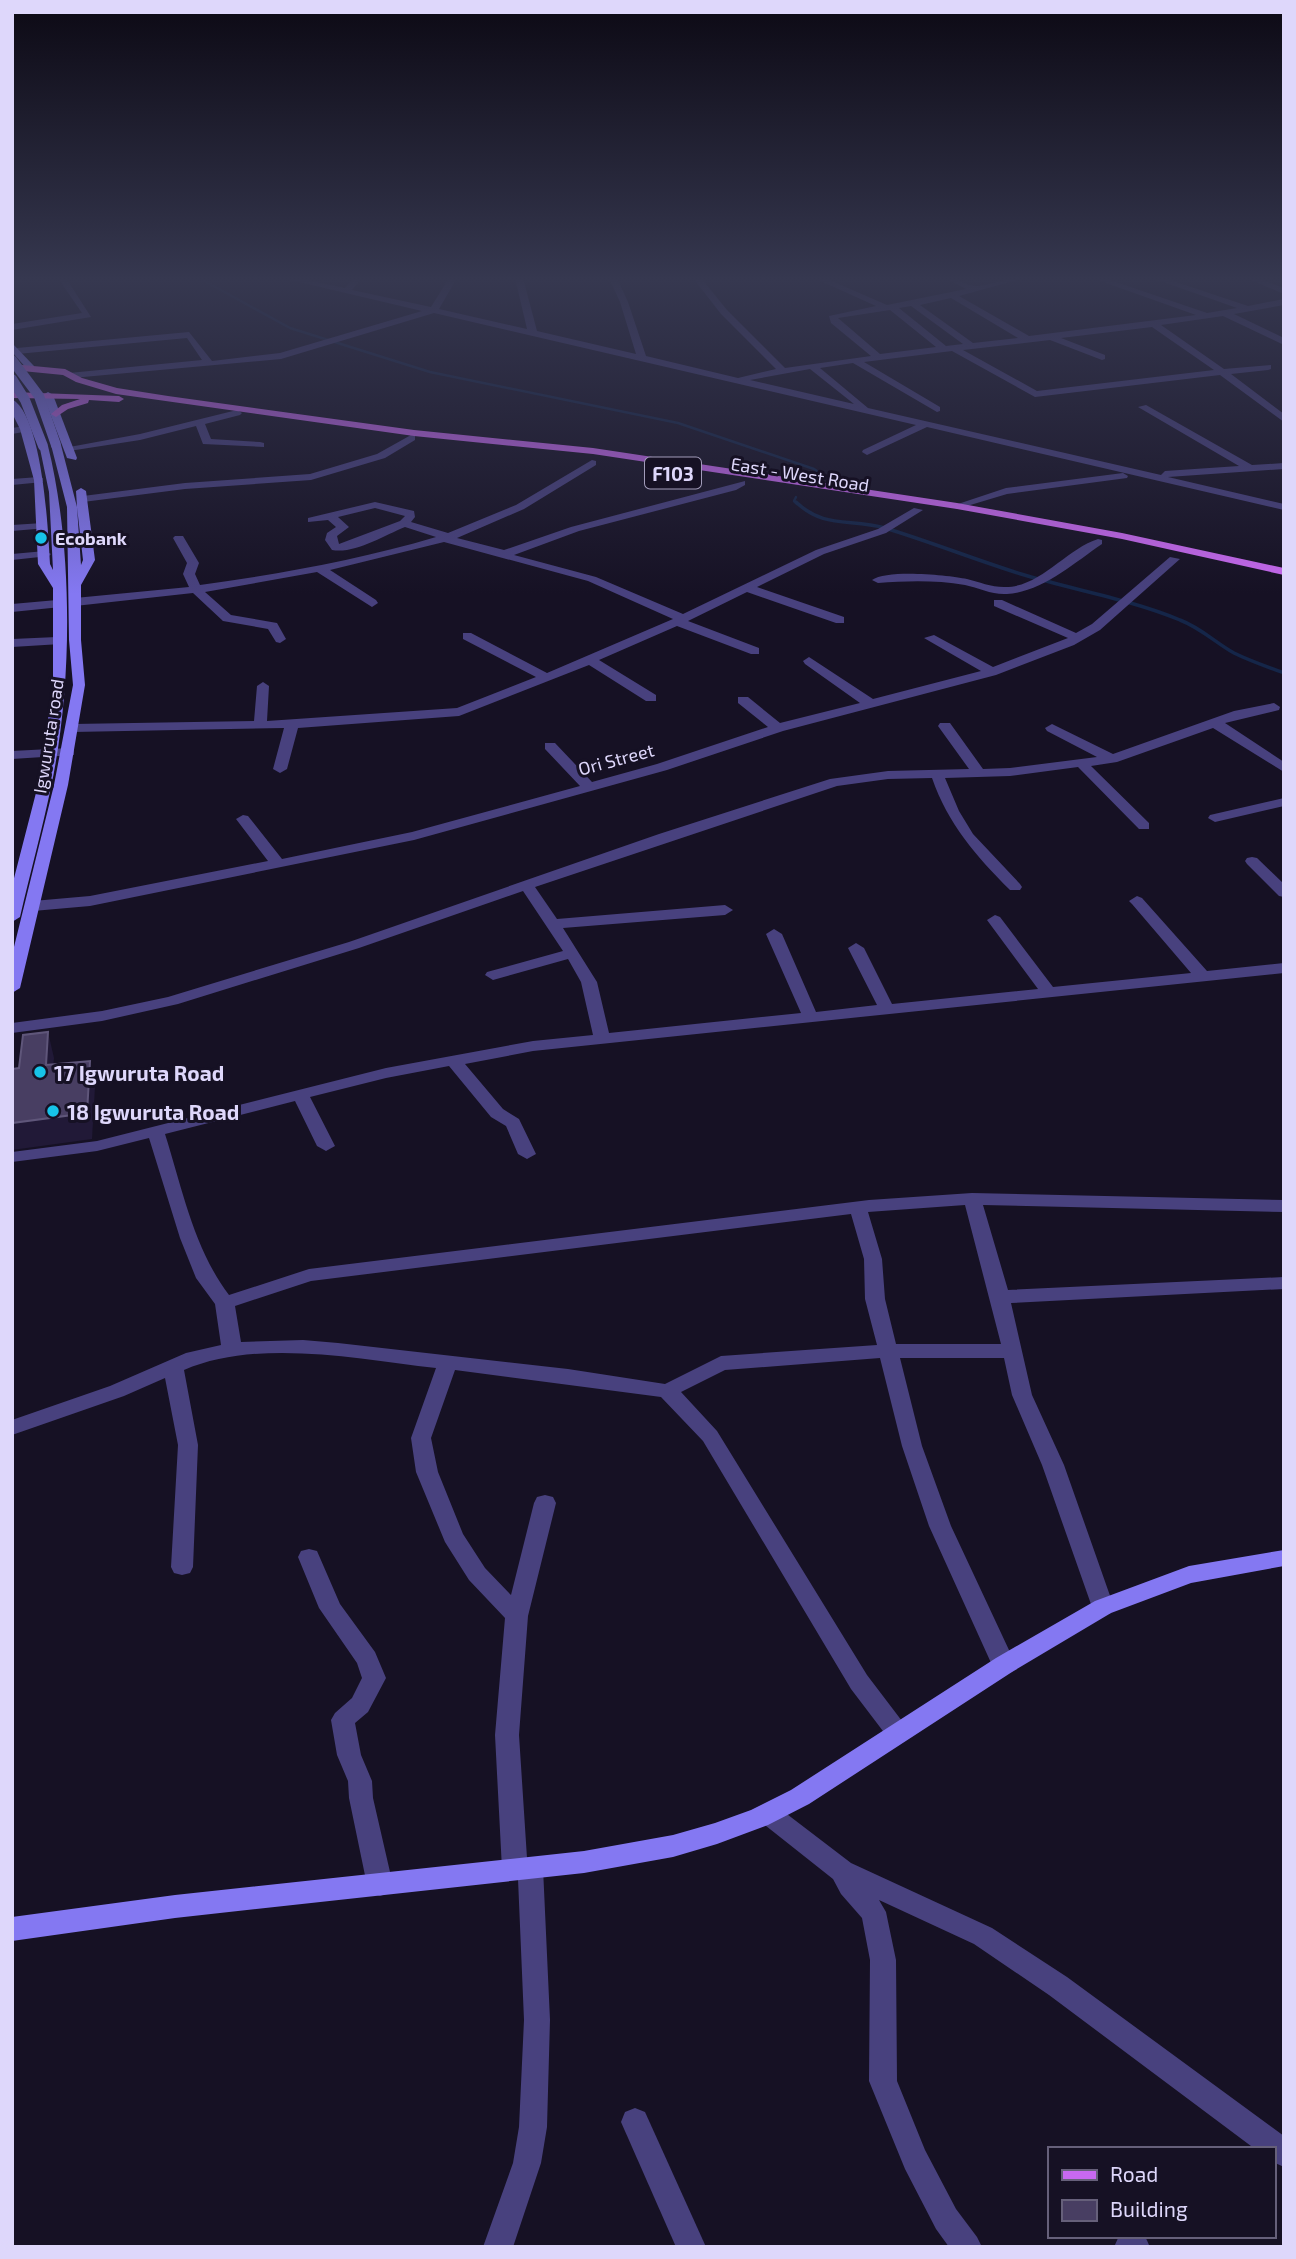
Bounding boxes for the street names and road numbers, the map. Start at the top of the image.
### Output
street label: East - West Road [729,452,871,496]
road number: F103 [645,458,701,488]
street label: Igwuruta road [28,677,68,795]
street label: Ori Street [576,738,657,780]

